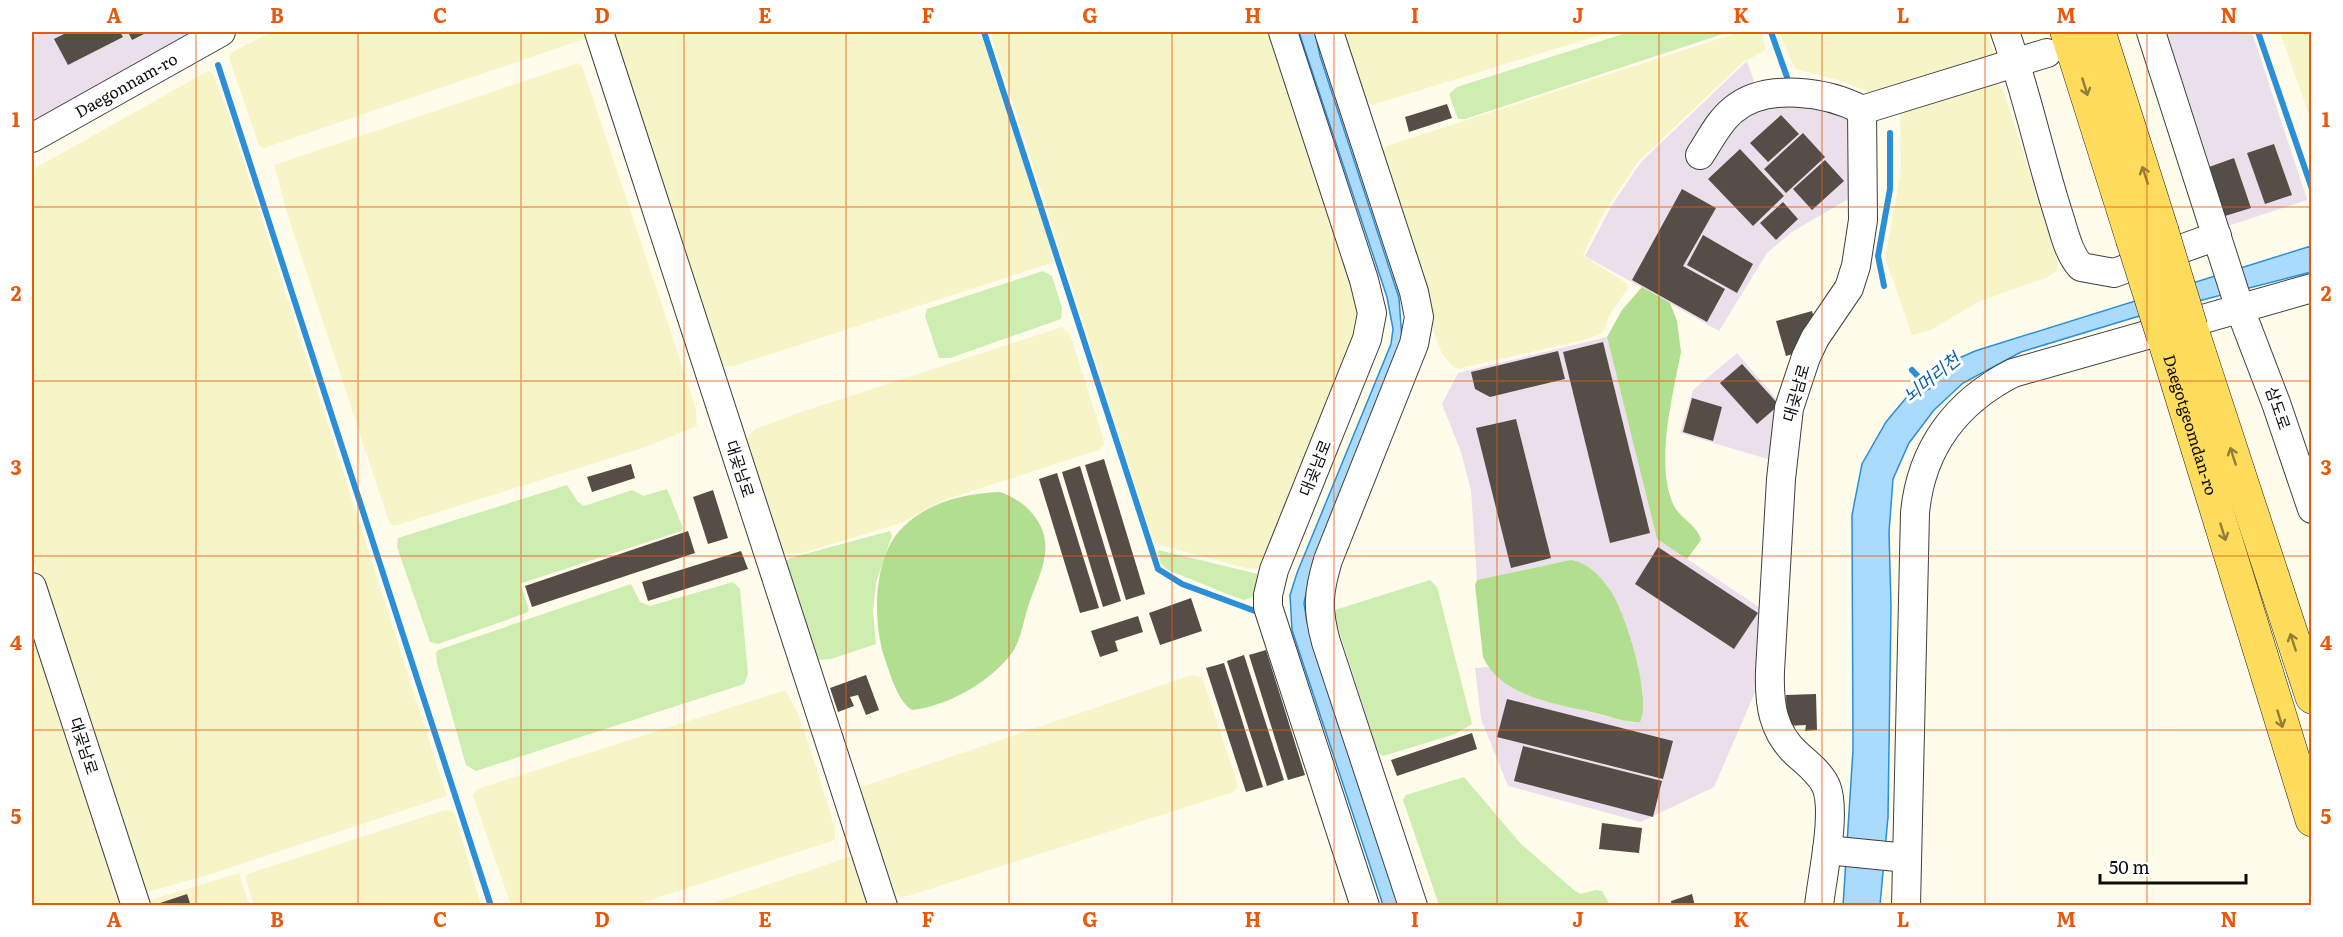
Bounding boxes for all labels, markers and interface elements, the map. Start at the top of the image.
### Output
text: A [106,0,122,29]
text: B [270,0,284,29]
text: C [433,0,447,29]
text: D [594,0,610,29]
text: E [758,0,772,29]
text: F [922,0,935,29]
text: G [1082,0,1098,29]
text: H [1245,0,1261,29]
text: I [1411,0,1419,29]
text: J [1572,0,1584,29]
text: K [1733,0,1749,29]
text: L [1897,0,1910,29]
text: M [2056,0,2076,29]
text: N [2221,0,2237,29]
street label: Daegonnam-ro [70,46,181,123]
one-way arrow [2080,77,2091,96]
text: 1 [12,103,20,133]
text: 1 [2322,103,2330,133]
one-way arrow [2139,166,2150,185]
text: 2 [11,277,22,307]
text: 2 [2321,277,2332,307]
water label: 뇌머리천 [1897,344,1967,408]
street label: Daegotgeomdan-ro [2158,351,2224,498]
street label: 대곶남로 [1775,361,1815,424]
street label: 삼도로 [2260,383,2298,433]
street label: 대곶남로 [1292,436,1336,499]
street label: 대곶남로 [720,437,762,501]
one-way arrow [2227,447,2238,466]
text: 3 [10,451,22,481]
text: 3 [2320,451,2332,481]
one-way arrow [2218,523,2229,542]
text: 4 [10,626,22,656]
text: 4 [2320,626,2332,656]
one-way arrow [2287,633,2298,652]
one-way arrow [2276,709,2287,728]
street label: 대곶남로 [64,714,106,778]
text: 5 [11,800,22,830]
text: 5 [2321,800,2332,830]
scale bar [2100,847,2246,885]
text: 50 m [2109,853,2150,880]
text: A [106,903,122,933]
text: B [270,903,284,933]
text: C [433,903,447,933]
text: D [594,903,610,933]
text: E [758,903,772,933]
text: F [922,903,935,933]
text: G [1082,903,1098,933]
text: H [1245,903,1261,933]
text: I [1411,903,1419,933]
text: J [1572,903,1584,933]
text: K [1733,903,1749,933]
text: L [1897,903,1910,933]
text: M [2056,903,2076,933]
text: N [2221,903,2237,933]

